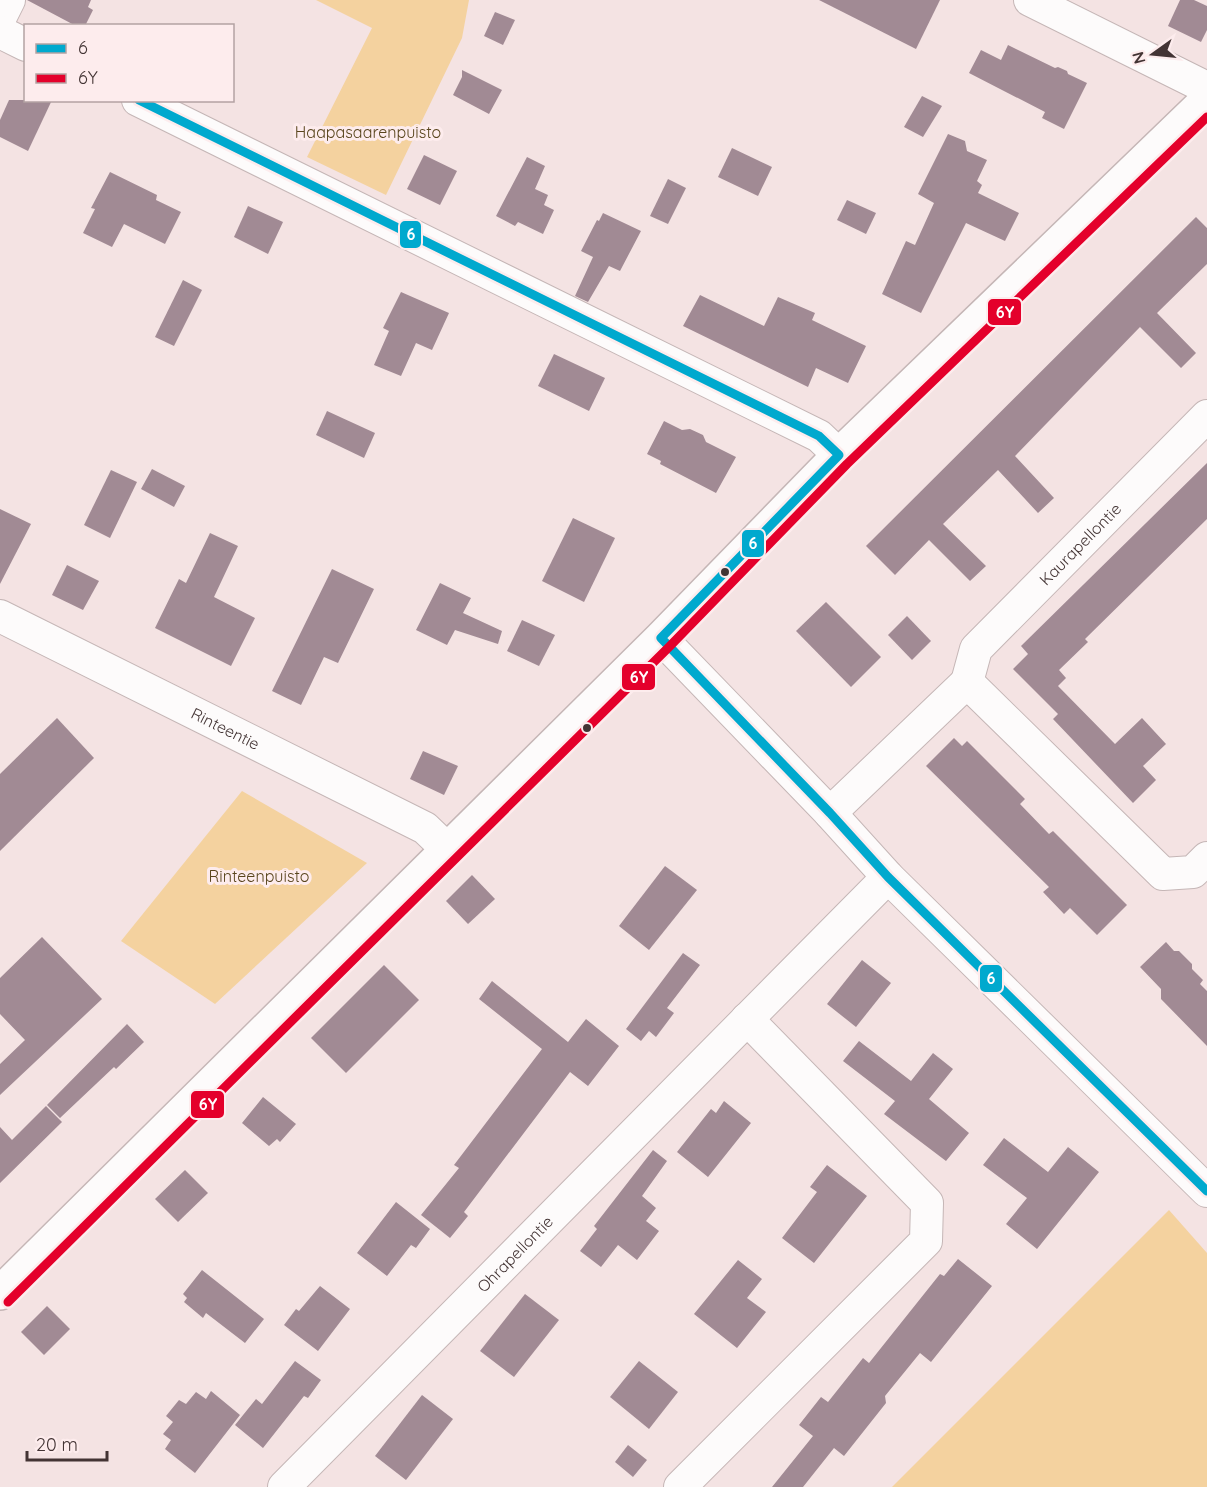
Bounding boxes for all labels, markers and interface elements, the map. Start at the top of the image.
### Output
legend [24,24,234,102]
north arrow [1123,24,1183,84]
text: 6 [78,36,88,59]
text: N [1127,50,1150,66]
text: 6Y [78,66,98,89]
park label: Haapasaarenpuisto [295,122,441,142]
line badge: 6 [399,220,422,249]
text: 6 [407,224,416,244]
line badge: 6Y [987,298,1022,326]
text: 6Y [996,302,1015,322]
street label: Kaurapellontie [1035,499,1125,589]
line badge: 6 [741,529,765,558]
text: 6 [749,533,758,553]
unlabelled marker [719,566,731,578]
line badge: 6Y [621,663,656,691]
text: 6Y [630,667,649,687]
street label: Rinteentie [188,703,263,754]
unlabelled marker [581,722,593,734]
park label: Rinteenpuisto [209,866,309,886]
line badge: 6 [979,964,1003,993]
text: 6 [987,968,996,988]
line badge: 6Y [190,1090,225,1119]
text: 6Y [199,1094,218,1114]
street label: Ohrapellontie [473,1211,557,1296]
scale bar [27,1424,106,1462]
text: 20 m [36,1433,78,1456]

